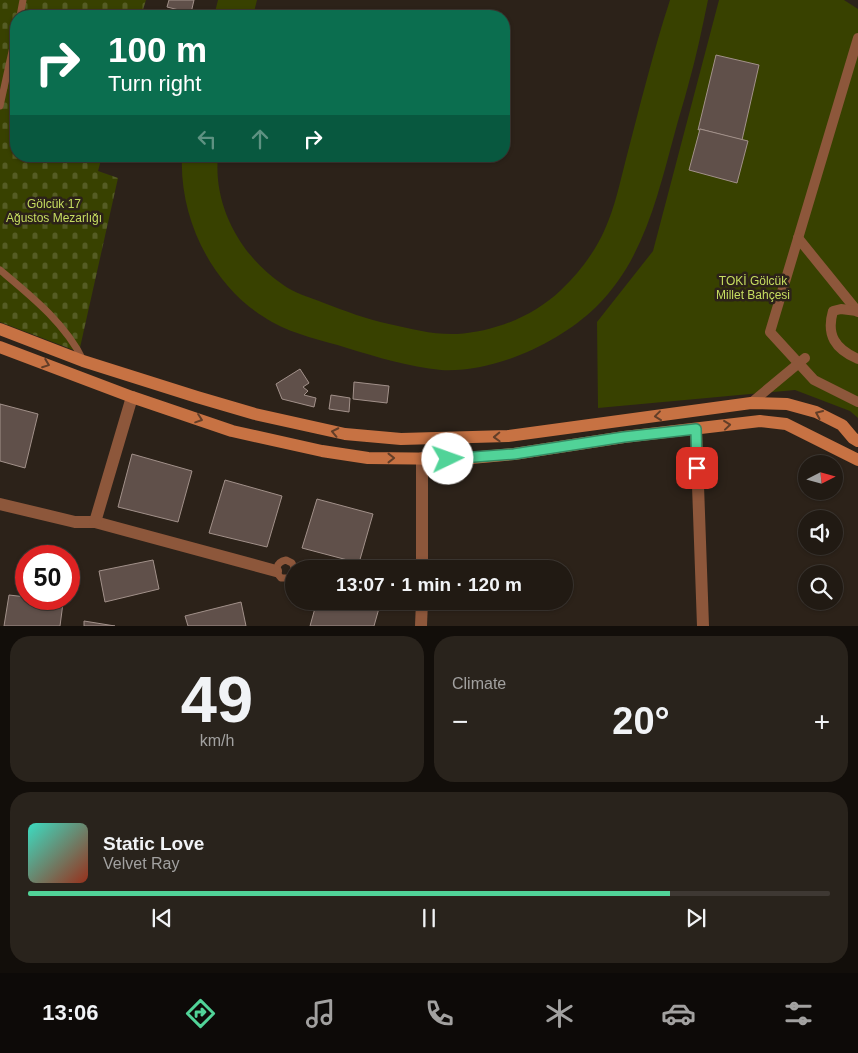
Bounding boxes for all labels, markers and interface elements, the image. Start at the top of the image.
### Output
icon: right [25,30,90,95]
text: 100 m [108,30,207,69]
text: Turn right [108,71,201,96]
icon: left [193,125,221,153]
icon: ahead [246,125,274,153]
icon: right [299,125,327,153]
park label: Gölcük 17 Ağustos Mezarlığı [6,197,102,225]
park label: TOKİ Gölcük Millet Bahçesi [716,274,790,302]
one-way arrow [41,358,49,368]
one-way arrow [654,410,663,420]
one-way arrow [815,410,824,420]
one-way arrow [194,413,202,423]
one-way arrow [723,420,731,431]
one-way arrow [331,427,340,438]
one-way arrow [493,431,501,442]
position arrow [421,432,473,484]
pin [676,447,718,489]
one-way arrow [388,453,396,463]
icon: arrive [683,454,711,482]
north arrow [798,455,842,500]
map controls [798,455,843,610]
button: sound [798,510,843,555]
speed limit sign: 50 [15,545,80,610]
button: search [798,565,843,610]
text: 13:07 · 1 min · 120 m [336,574,522,595]
text: 49 [181,663,253,736]
text: Climate [452,675,506,692]
text: 20° [612,700,670,742]
text: − [452,706,468,737]
text: + [814,706,830,737]
text: km/h [200,732,234,749]
text: Static Love [103,833,204,854]
text: Velvet Ray [103,855,179,872]
icon: previous [148,904,176,932]
icon: pause [415,904,443,932]
icon: next [682,904,710,932]
icon: directions [183,996,218,1031]
icon: music [303,996,338,1031]
icon: phone [422,996,457,1031]
icon: climate [542,996,577,1031]
icon: car [661,996,696,1031]
icon: filters [781,996,816,1031]
text: 13:06 [42,1000,99,1025]

